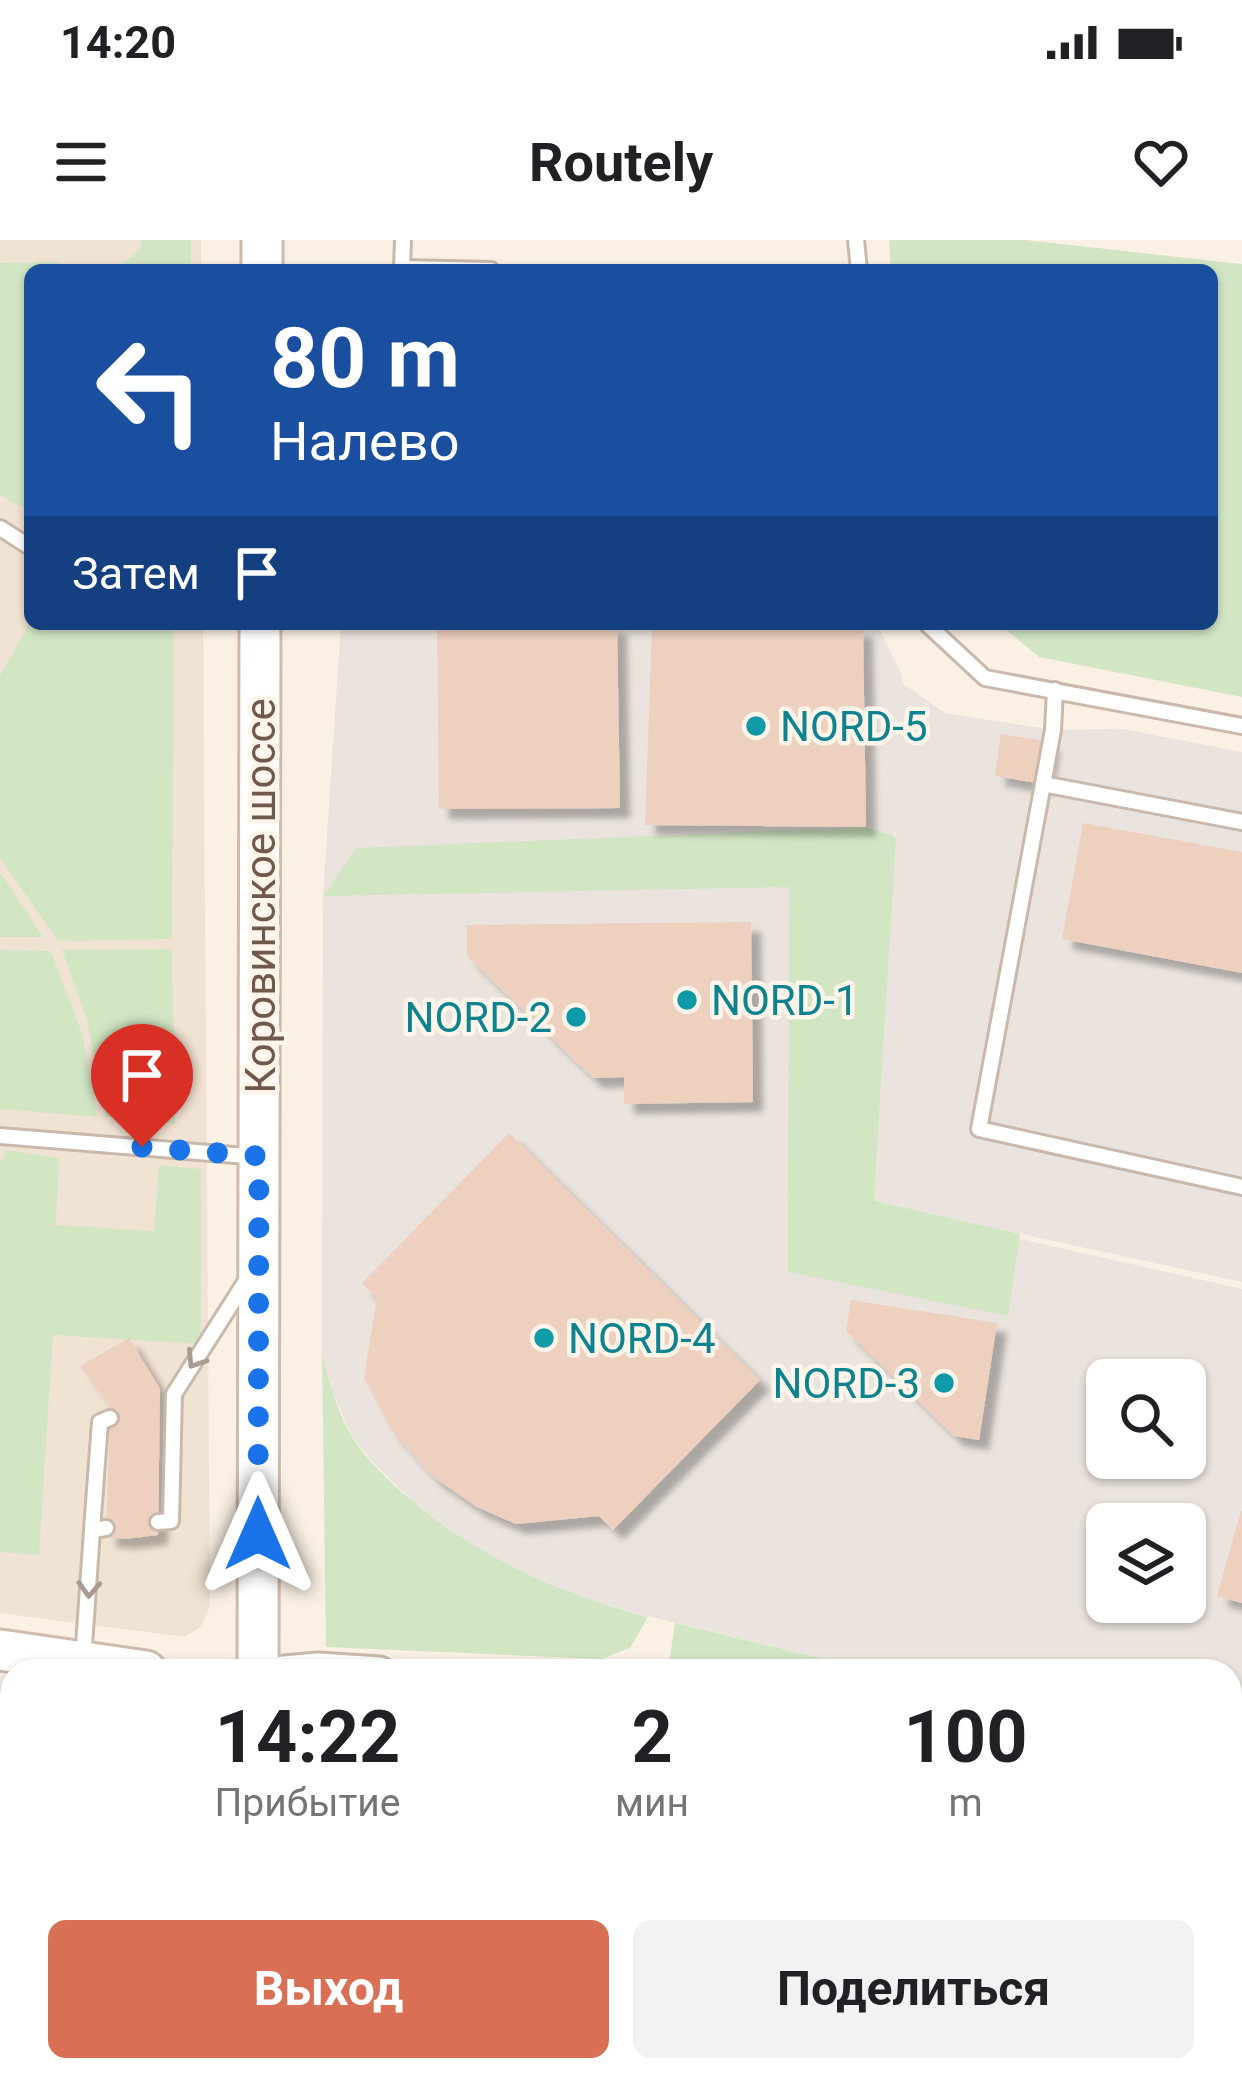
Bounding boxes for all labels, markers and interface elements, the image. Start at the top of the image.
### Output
text: 14:20 [60,16,176,69]
icon: menu [48,129,114,195]
icon: heart [1128,129,1194,195]
text: Routely [529,131,713,194]
text: 80 m [270,309,460,408]
icon: left [72,312,228,468]
text: Налево [270,410,459,473]
icon: arrive [224,540,290,606]
text: Затем [72,547,200,600]
street label: Коровинское шоссе [236,698,285,1094]
place label: NORD-5 [780,702,928,751]
marker: NORD-5 [743,713,769,739]
place label: NORD-1 [711,976,859,1025]
marker: NORD-1 [674,987,700,1013]
place label: NORD-2 [404,993,552,1042]
marker: NORD-2 [563,1004,589,1030]
pin [91,1024,193,1147]
icon: arrive [109,1042,175,1108]
place label: NORD-4 [568,1314,716,1363]
marker: NORD-4 [531,1325,557,1351]
one-way arrow [187,1347,209,1369]
place label: NORD-3 [772,1359,920,1408]
map controls [1086,1359,1206,1623]
button: search [1086,1359,1206,1479]
marker: NORD-3 [931,1370,957,1396]
position arrow [195,1471,321,1597]
button: layers [1086,1503,1206,1623]
one-way arrow [76,1580,102,1599]
text: 14:22 [215,1695,400,1780]
text: 2 [631,1695,673,1780]
text: 100 [904,1695,1027,1780]
text: Прибытие [215,1780,401,1826]
text: мин [615,1780,689,1826]
text: m [948,1780,983,1826]
button: Выход [48,1920,609,2058]
button: Поделиться [633,1920,1194,2058]

